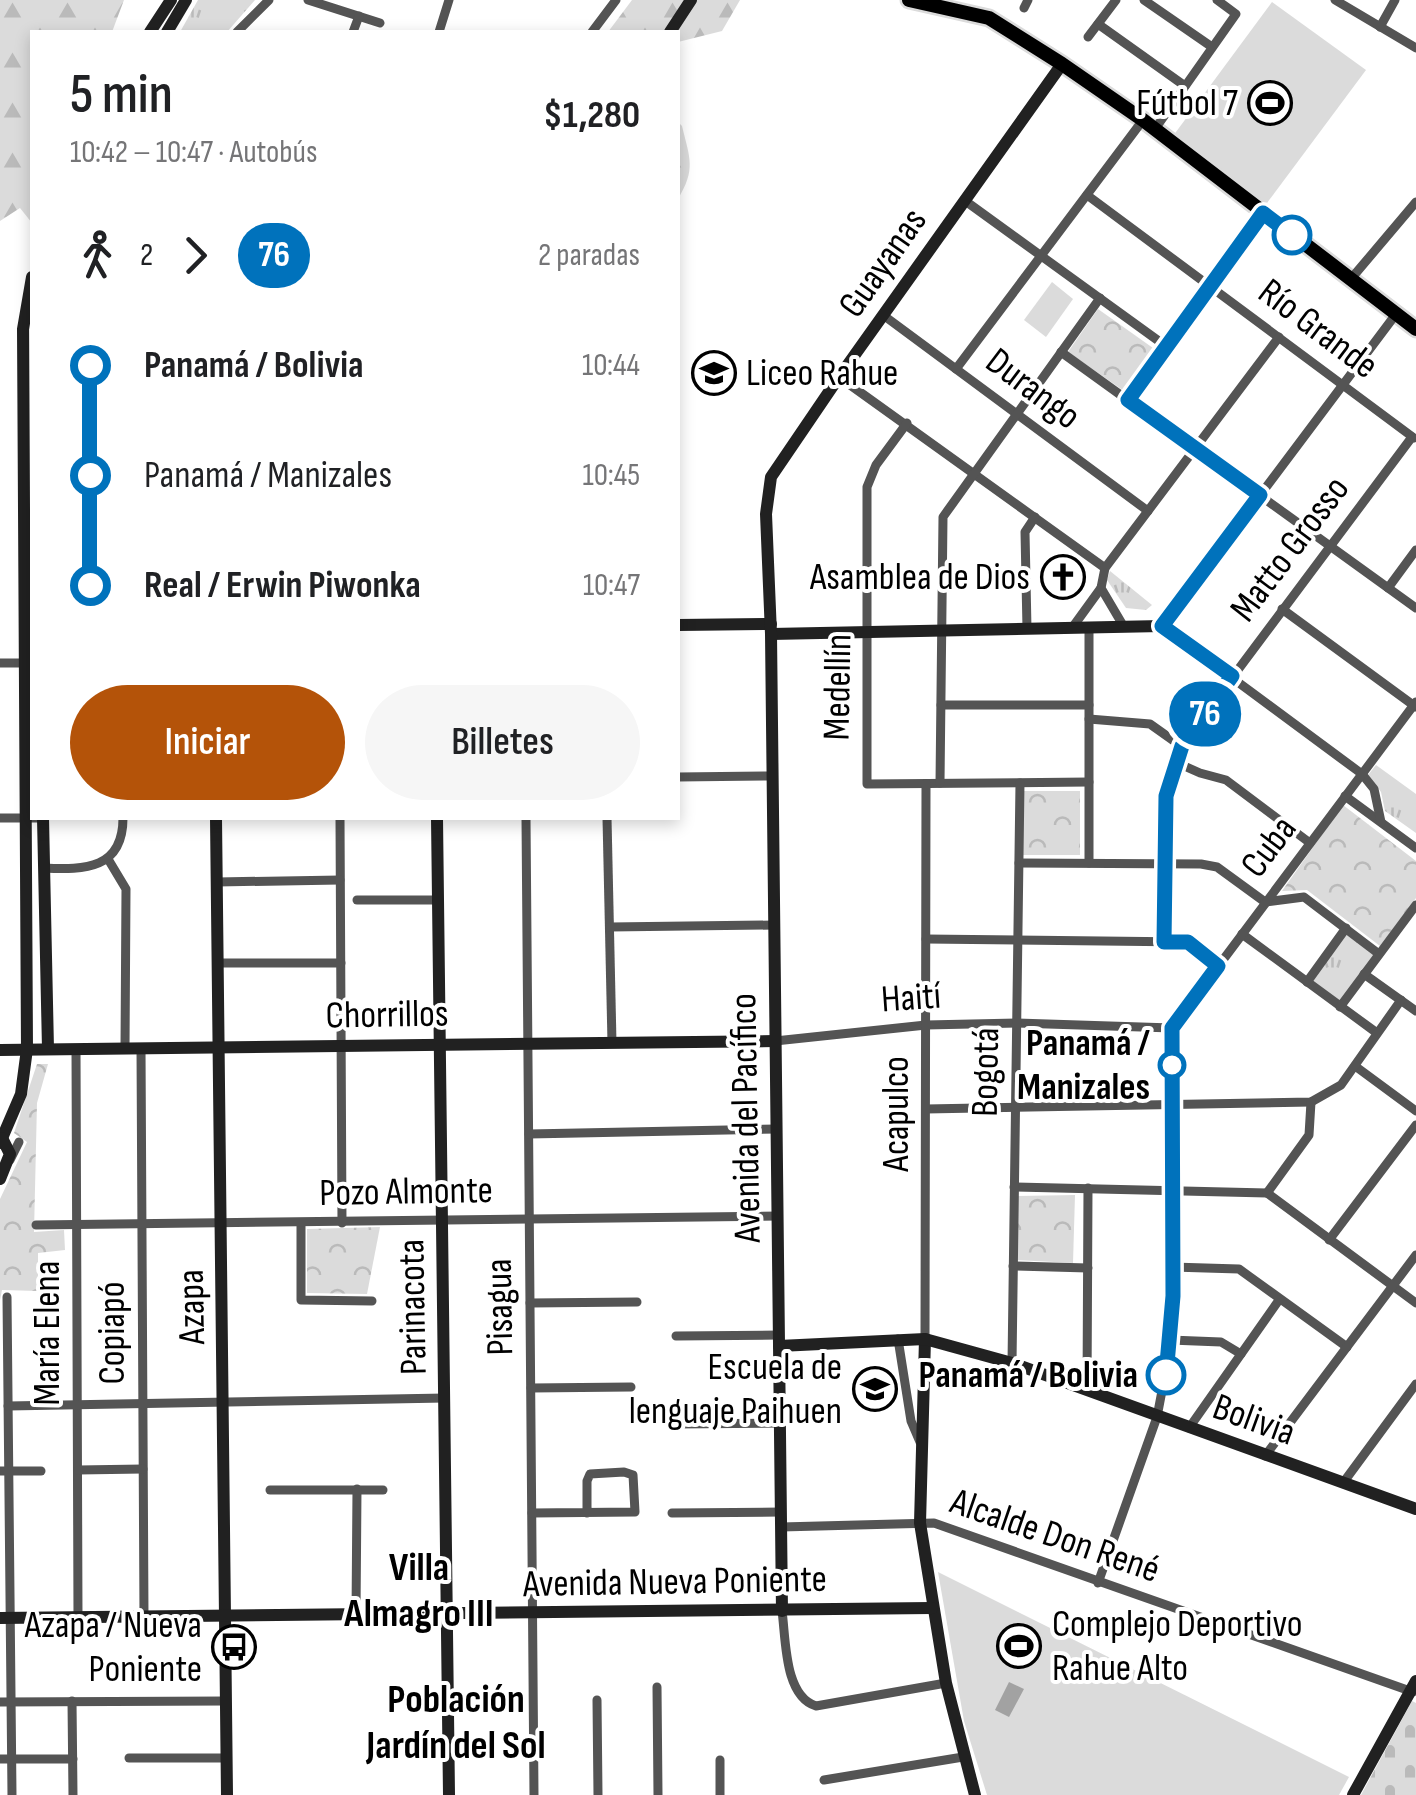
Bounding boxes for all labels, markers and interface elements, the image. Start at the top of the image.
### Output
text: 5 min [70,62,173,129]
sports icon: Fútbol 7 [1247,80,1293,126]
place label: Fútbol 7 [1136,81,1238,126]
text: $1,280 [543,93,640,138]
text: 10:42 – 10:47 · Autobús [70,133,318,172]
street label: Guayanas [829,200,937,326]
unlabelled marker [1273,216,1311,254]
icon: walk [70,228,125,283]
icon: forward [168,228,223,283]
text: 76 [258,234,290,277]
text: 2 [140,236,153,275]
text: 2 paradas [538,236,640,275]
street label: Río Grande [1249,270,1387,388]
street label: Durango [977,339,1089,439]
text: Panamá / Bolivia [144,343,364,388]
text: 10:44 [582,346,640,385]
school or university icon: Liceo Rahue [691,350,737,396]
place label: Liceo Rahue [746,351,898,396]
text: Panamá / Manizales [144,453,392,498]
text: 10:45 [583,456,640,495]
street label: Matto Grosso [1221,468,1359,630]
church icon: Asamblea de Dios [1040,554,1086,600]
place label: Asamblea de Dios [809,555,1030,600]
text: Real / Erwin Piwonka [144,563,421,608]
text: 10:47 [583,566,640,605]
street label: Medellín [815,633,861,741]
line badge: 76 [1160,682,1250,746]
button: Iniciar [70,685,345,800]
button: Billetes [365,685,640,800]
text: 76 [1189,693,1221,736]
street label: Cuba [1232,808,1306,886]
street label: Haití [880,973,943,1023]
street label: Chorrillos [325,991,449,1039]
street label: Avenida del Pacífico [721,993,771,1244]
place label: Panamá / Manizales [1017,1021,1151,1110]
street label: Bogotá [963,1027,1009,1117]
marker: Panamá / Manizales [1159,1052,1185,1078]
street label: Acapulco [874,1056,919,1173]
street label: Pozo Almonte [319,1168,493,1216]
street label: Parinacota [389,1239,437,1375]
street label: Pisagua [477,1258,523,1356]
street label: María Elena [25,1261,70,1405]
street label: Azapa [169,1269,215,1346]
street label: Copiapó [90,1282,135,1384]
place label: Escuela de lenguaje Paihuen [629,1345,842,1434]
place label: Panamá / Bolivia [918,1353,1138,1398]
marker: Panamá / Bolivia [1147,1356,1185,1394]
school or university icon: Escuela de lenguaje Paihuen [852,1366,898,1412]
street label: Bolivia [1207,1384,1301,1456]
street label: Alcalde Don René [944,1479,1165,1593]
district label: Villa Almagro III [343,1544,494,1638]
street label: Avenida Nueva Poniente [522,1557,827,1607]
place label: Complejo Deportivo Rahue Alto [1052,1602,1303,1691]
place label: Azapa / Nueva Poniente [24,1603,202,1692]
sports icon: Complejo Deportivo Rahue Alto [996,1623,1042,1669]
bus stop icon: Azapa / Nueva Poniente [211,1624,257,1670]
district label: Población Jardín del Sol [365,1676,546,1770]

